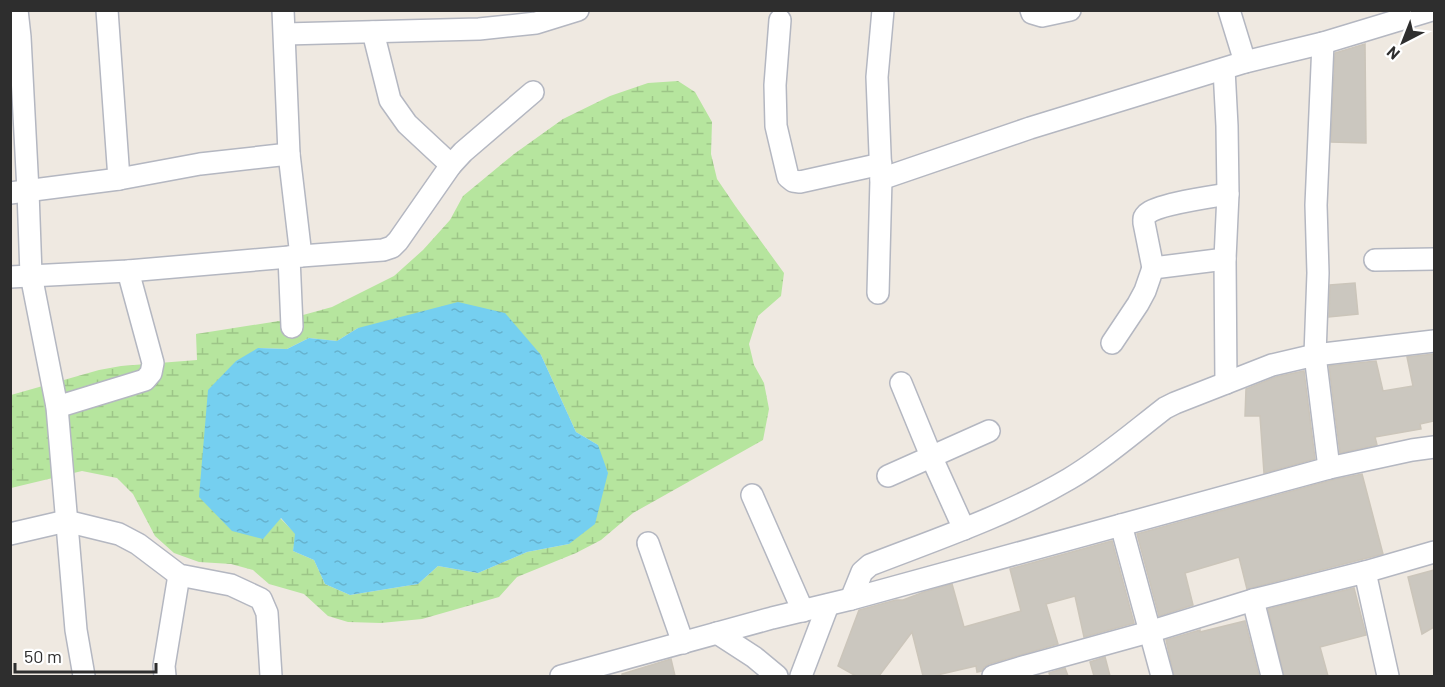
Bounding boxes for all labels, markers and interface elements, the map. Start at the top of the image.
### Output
north arrow [1373,12,1433,72]
text: N [1382,43,1403,64]
scale bar [15,636,156,674]
text: 50 m [24,645,62,667]

